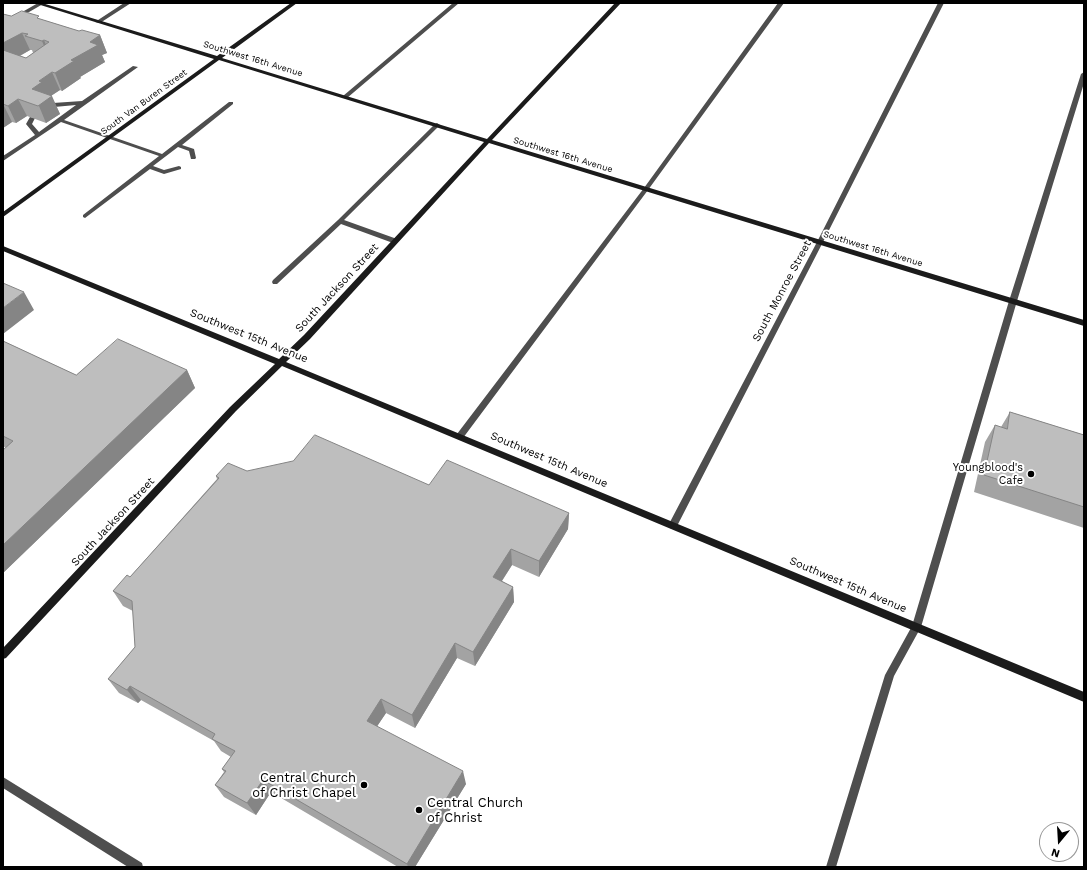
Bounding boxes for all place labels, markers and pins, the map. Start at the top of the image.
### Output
place label: Youngblood's Cafe [953,461,1023,487]
marker: Youngblood's Cafe [1026,469,1036,479]
place label: Central Church of Christ Chapel [252,770,356,801]
marker: Central Church of Christ Chapel [359,780,369,790]
place label: Central Church of Christ [427,795,523,826]
marker: Central Church of Christ [414,805,424,815]

